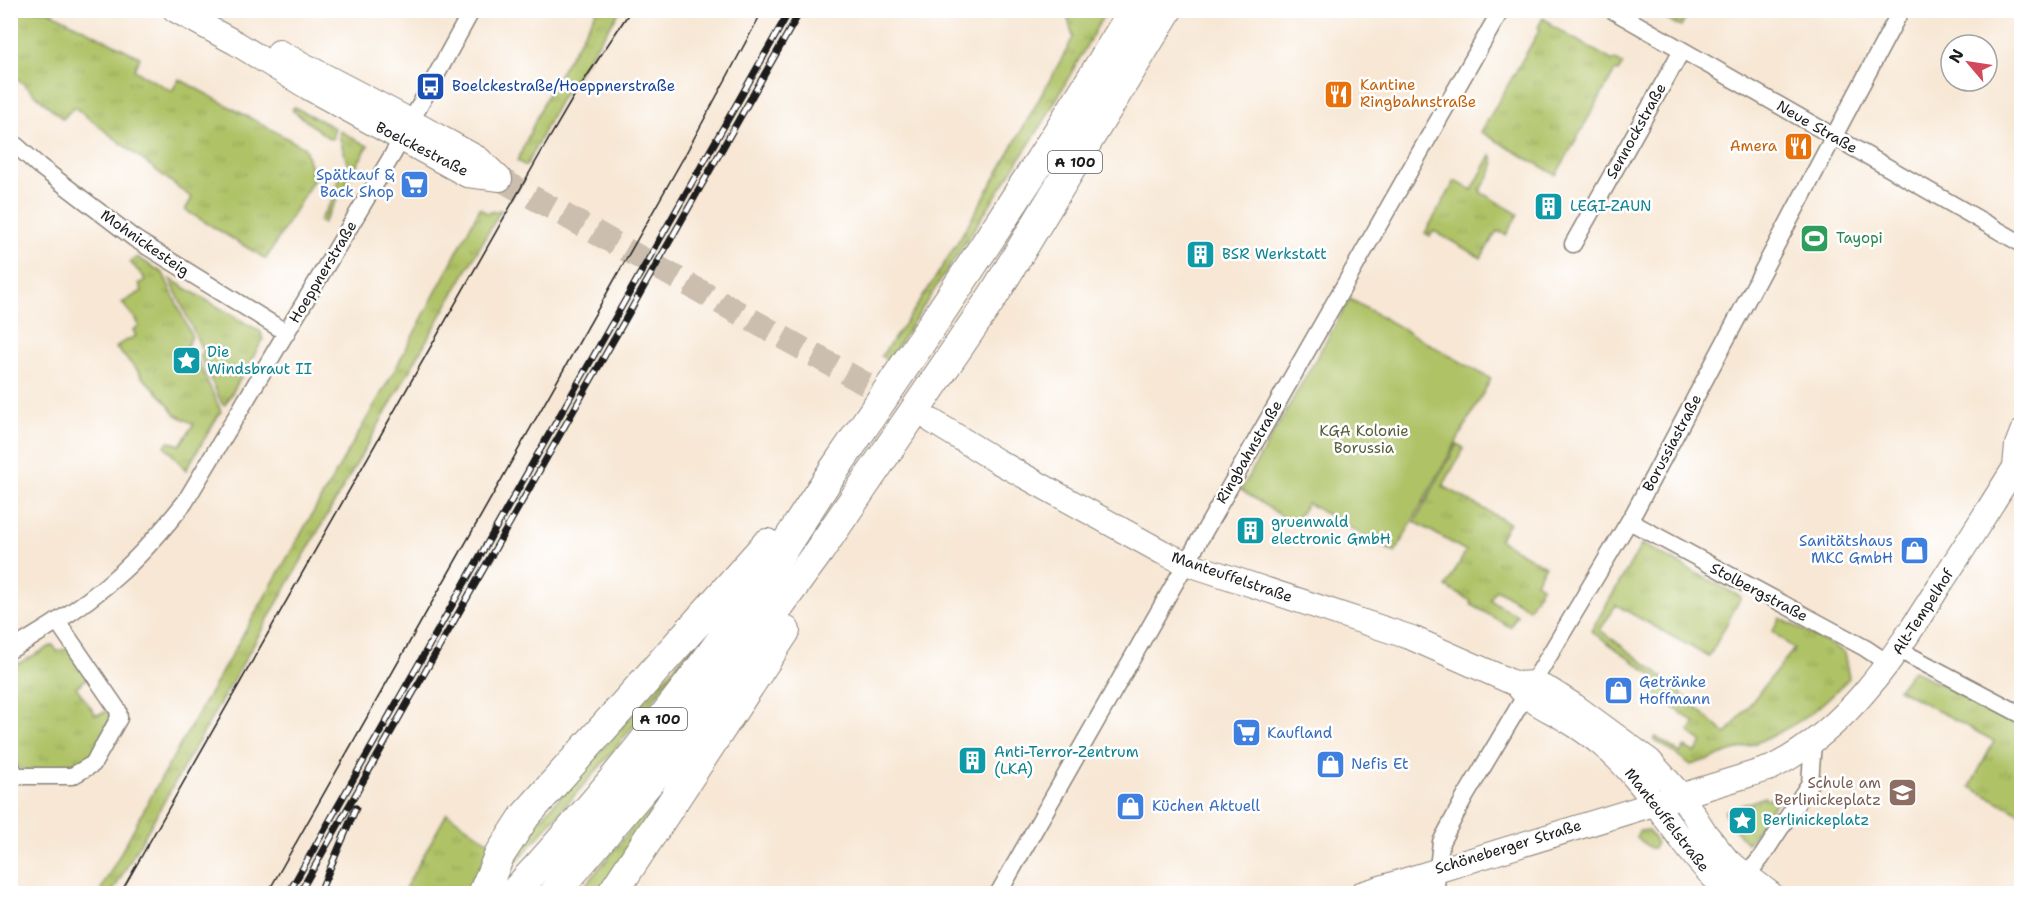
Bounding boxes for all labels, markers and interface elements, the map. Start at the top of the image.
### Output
north arrow [1939,33,1999,93]
text: N [1944,45,1969,67]
bus stop icon: Boelckestraße/Hoeppnerstraße [415,70,447,102]
place label: Kantine Ringbahnstraße [1360,75,1476,112]
place label: Boelckestraße/Hoeppnerstraße [452,76,675,96]
restaurant icon: Kantine Ringbahnstraße [1323,78,1355,110]
street label: Sennockstraße [1601,79,1671,183]
street label: Neue Straße [1773,96,1861,158]
street label: Boelckestraße [372,117,472,181]
restaurant icon: Amera [1782,130,1814,162]
place label: Amera [1730,136,1778,156]
road number: A 100 [1048,151,1102,173]
place label: Spätkauf & Back Shop [316,165,395,202]
supermarket icon: Spätkauf & Back Shop [399,168,431,200]
building icon: LEGI-ZAUN [1533,190,1565,222]
place label: LEGI-ZAUN [1570,196,1652,216]
street label: Mohnickesteig [97,205,193,281]
street label: Hoeppnerstraße [285,217,361,327]
sports icon: Tayopi [1799,222,1831,254]
place label: Tayopi [1836,228,1883,248]
building icon: BSR Werkstatt [1185,238,1217,270]
place label: BSR Werkstatt [1222,244,1327,264]
place label: Die Windsbraut II [207,342,312,379]
place icon: Die Windsbraut II [170,345,202,377]
street label: Borussiastraße [1638,391,1706,495]
street label: Ringbahnstraße [1211,397,1287,507]
park label: KGA Kolonie Borussia [1319,421,1409,458]
place label: gruenwald electronic GmbH [1271,512,1391,549]
building icon: gruenwald electronic GmbH [1234,515,1266,547]
place label: Sanitätshaus MKC GmbH [1799,531,1893,568]
shop icon: Sanitätshaus MKC GmbH [1898,534,1930,566]
street label: Manteuffelstraße [1169,547,1295,607]
street label: Stolbergstraße [1707,558,1811,626]
street label: Alt-Tempelhof [1888,565,1959,659]
place label: Getränke Hoffmann [1639,672,1710,709]
shop icon: Getränke Hoffmann [1602,675,1634,707]
road number: A 100 [633,708,687,730]
supermarket icon: Kaufland [1230,717,1262,749]
place label: Kaufland [1267,723,1333,743]
place label: Anti-Terror-Zentrum (LKA) [994,742,1139,779]
building icon: Anti-Terror-Zentrum (LKA) [957,745,989,777]
shop icon: Nefis Et [1314,748,1346,780]
place label: Nefis Et [1351,754,1409,774]
street label: Manteuffelstraße [1620,764,1714,876]
place label: Schule am Berlinickeplatz [1775,773,1881,810]
school or university icon: Schule am Berlinickeplatz [1886,776,1918,808]
shop icon: Küchen Aktuell [1115,790,1147,822]
place label: Küchen Aktuell [1152,796,1261,816]
place icon: Berlinickeplatz [1726,804,1758,836]
place label: Berlinickeplatz [1763,810,1869,830]
street label: Schöneberger Straße [1432,815,1584,879]

